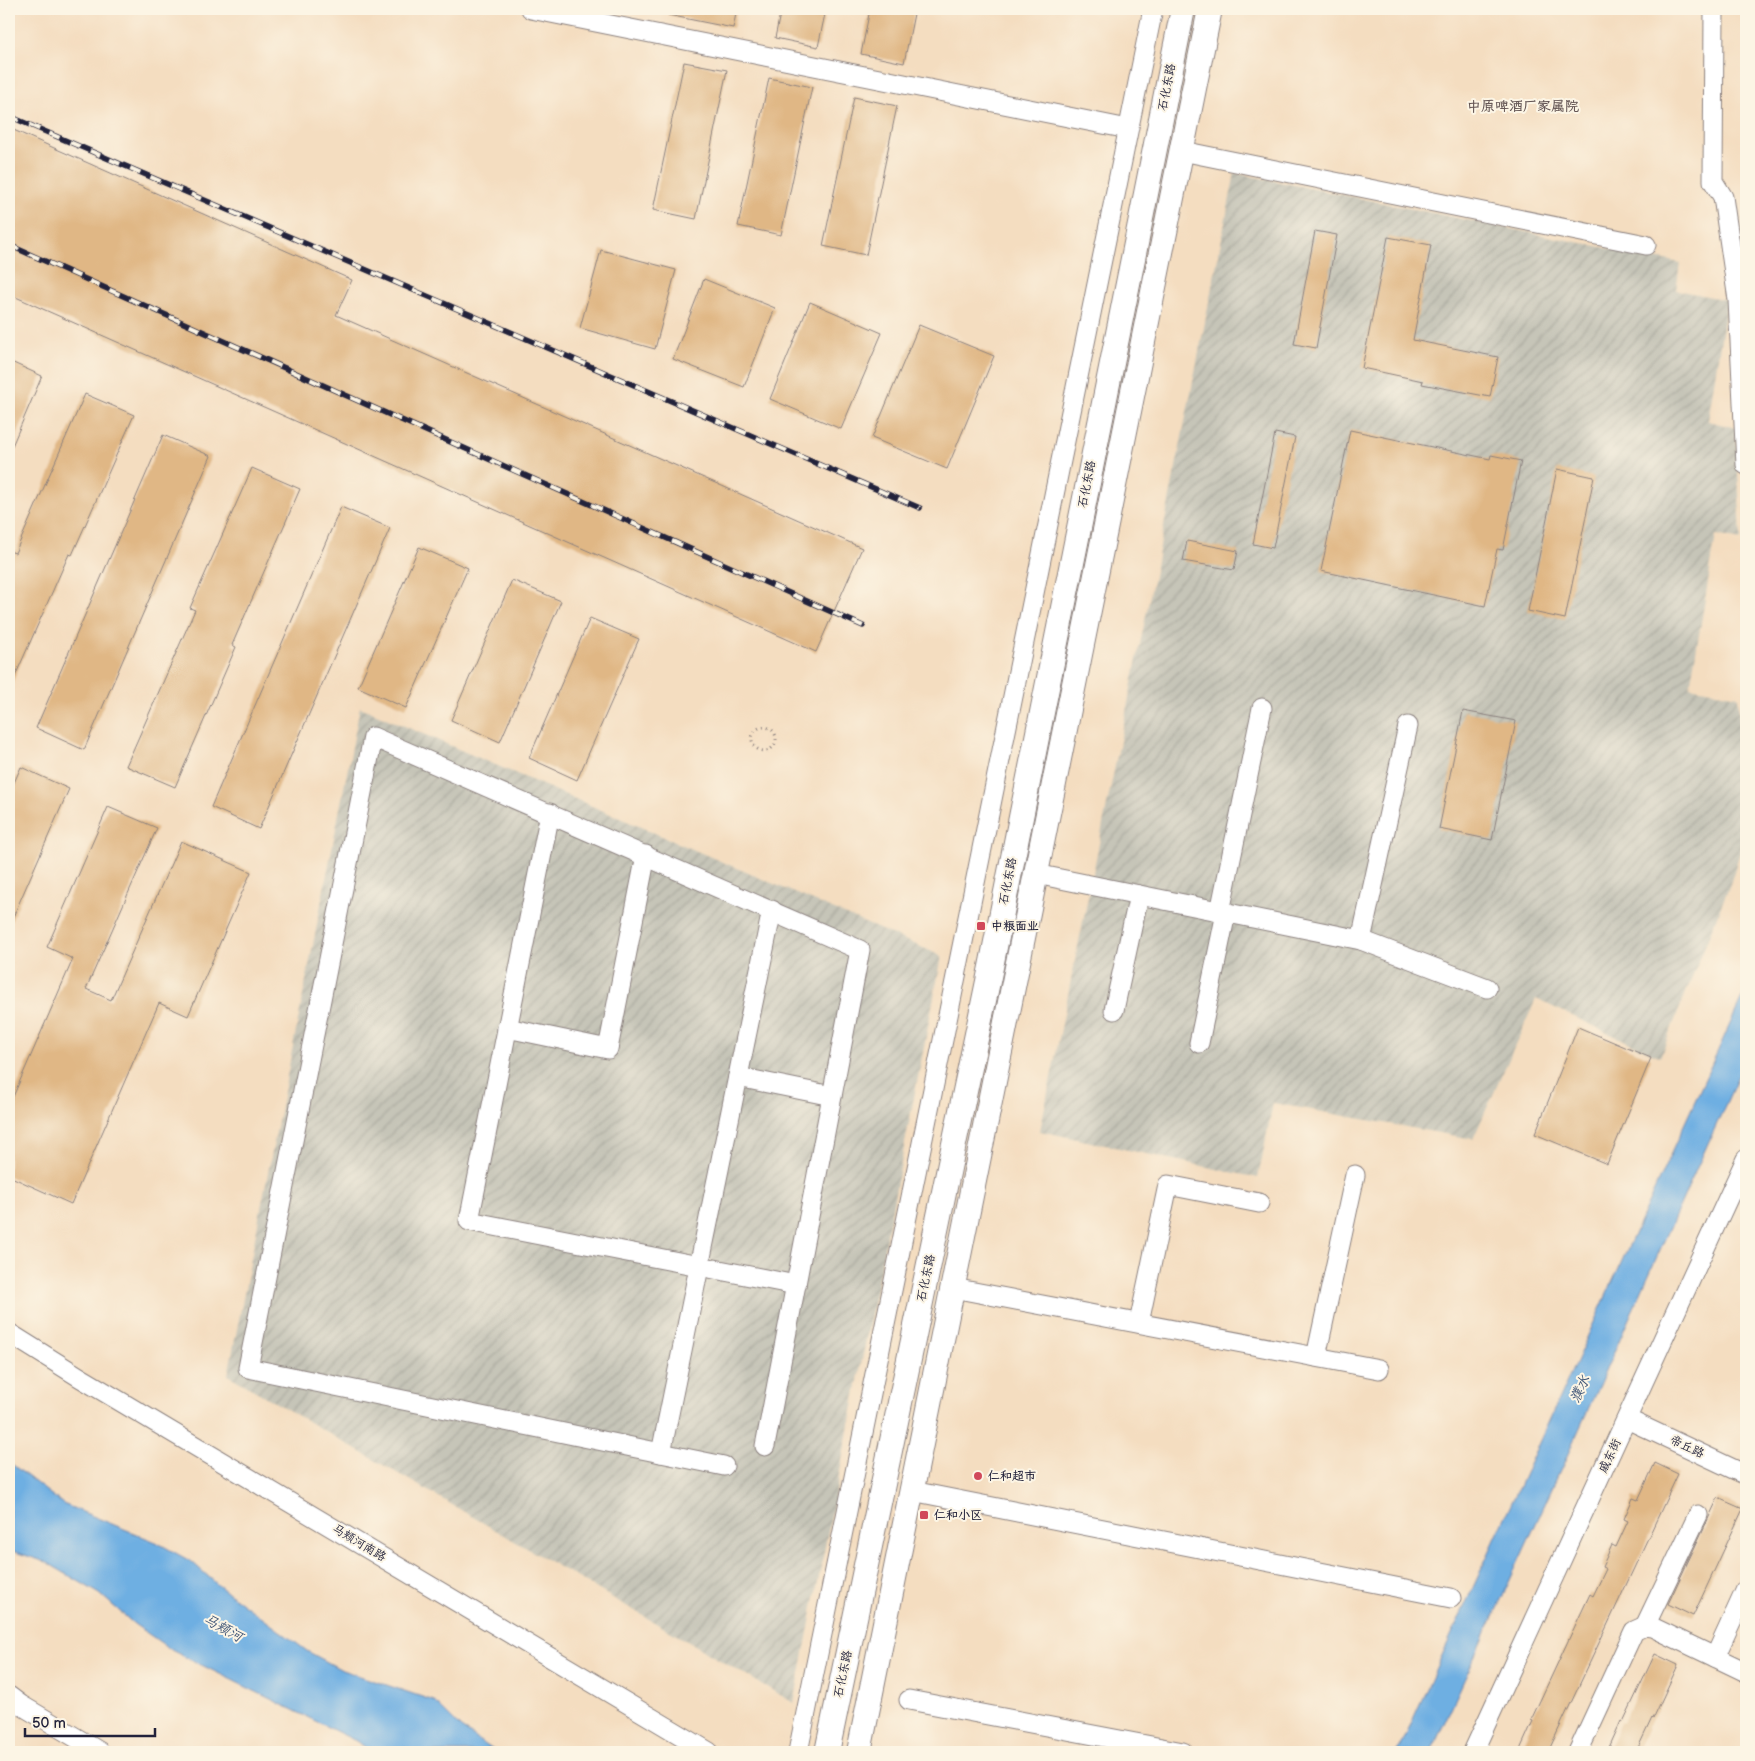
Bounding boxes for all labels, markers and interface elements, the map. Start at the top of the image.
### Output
street label: 石化东路 [1155,62,1179,112]
district label: 中原啤酒厂家属院 [1467,98,1579,115]
street label: 石化东路 [1075,459,1099,509]
street label: 石化东路 [996,856,1020,906]
place label: 中粮面业 [991,919,1039,934]
marker: 中粮面业 [975,920,987,932]
street label: 石化东路 [914,1253,938,1303]
water label: 濮水 [1566,1372,1594,1405]
street label: 帝丘路 [1668,1433,1706,1461]
street label: 戚东街 [1596,1437,1624,1475]
place label: 仁和超市 [988,1469,1036,1484]
marker: 仁和超市 [972,1470,984,1482]
place label: 仁和小区 [934,1508,982,1523]
marker: 仁和小区 [918,1509,930,1521]
street label: 马颊河南路 [329,1521,389,1565]
water label: 马颊河 [201,1610,247,1647]
street label: 石化东路 [831,1649,855,1699]
scale bar [25,1706,155,1738]
text: 50 m [32,1714,66,1733]

